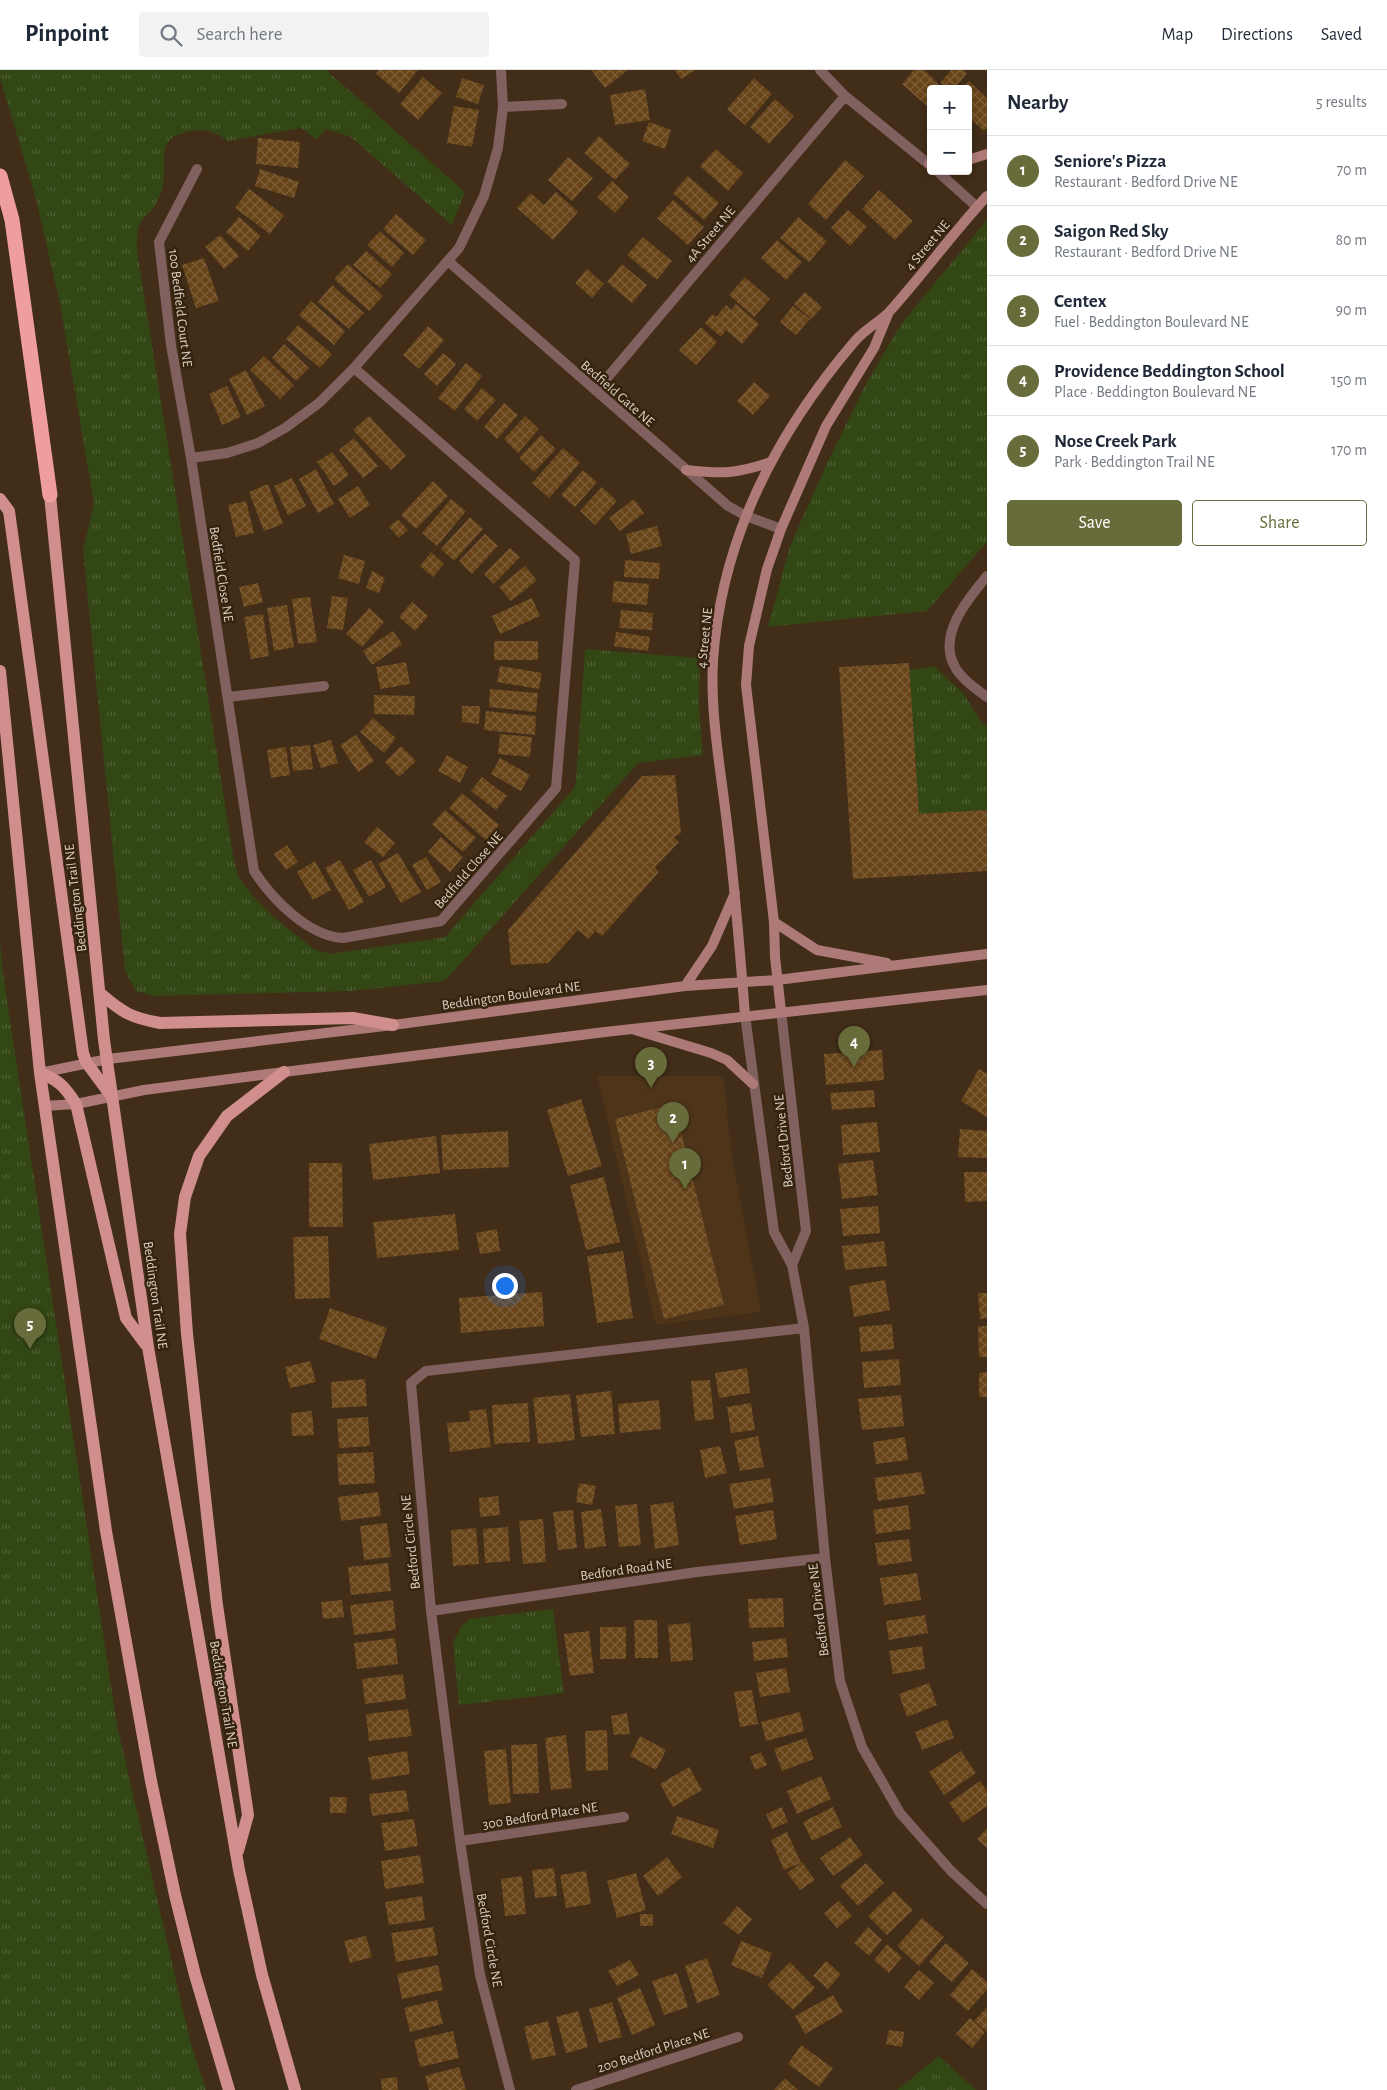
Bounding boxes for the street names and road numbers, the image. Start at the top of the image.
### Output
street label: 4A Street NE [683,204,738,265]
street label: 4 Street NE [903,218,953,273]
street label: 100 Bedfield Court NE [166,248,194,368]
street label: Bedfield Gate NE [578,358,657,430]
street label: Bedfield Close NE [207,526,235,623]
street label: 4 Street NE [695,607,715,669]
street label: Bedfield Close NE [432,830,506,912]
street label: Beddington Trail NE [62,843,90,953]
street label: Beddington Boulevard NE [441,979,582,1013]
street label: Bedford Drive NE [772,1093,796,1188]
street label: Beddington Trail NE [141,1240,170,1350]
street label: Bedford Circle NE [399,1494,423,1590]
street label: Bedford Road NE [579,1557,673,1583]
street label: Bedford Drive NE [806,1562,832,1657]
street label: Beddington Trail NE [207,1639,239,1749]
street label: 300 Bedford Place NE [482,1800,599,1832]
street label: Bedford Circle NE [474,1892,504,1988]
street label: 200 Bedford Place NE [596,2026,711,2076]

